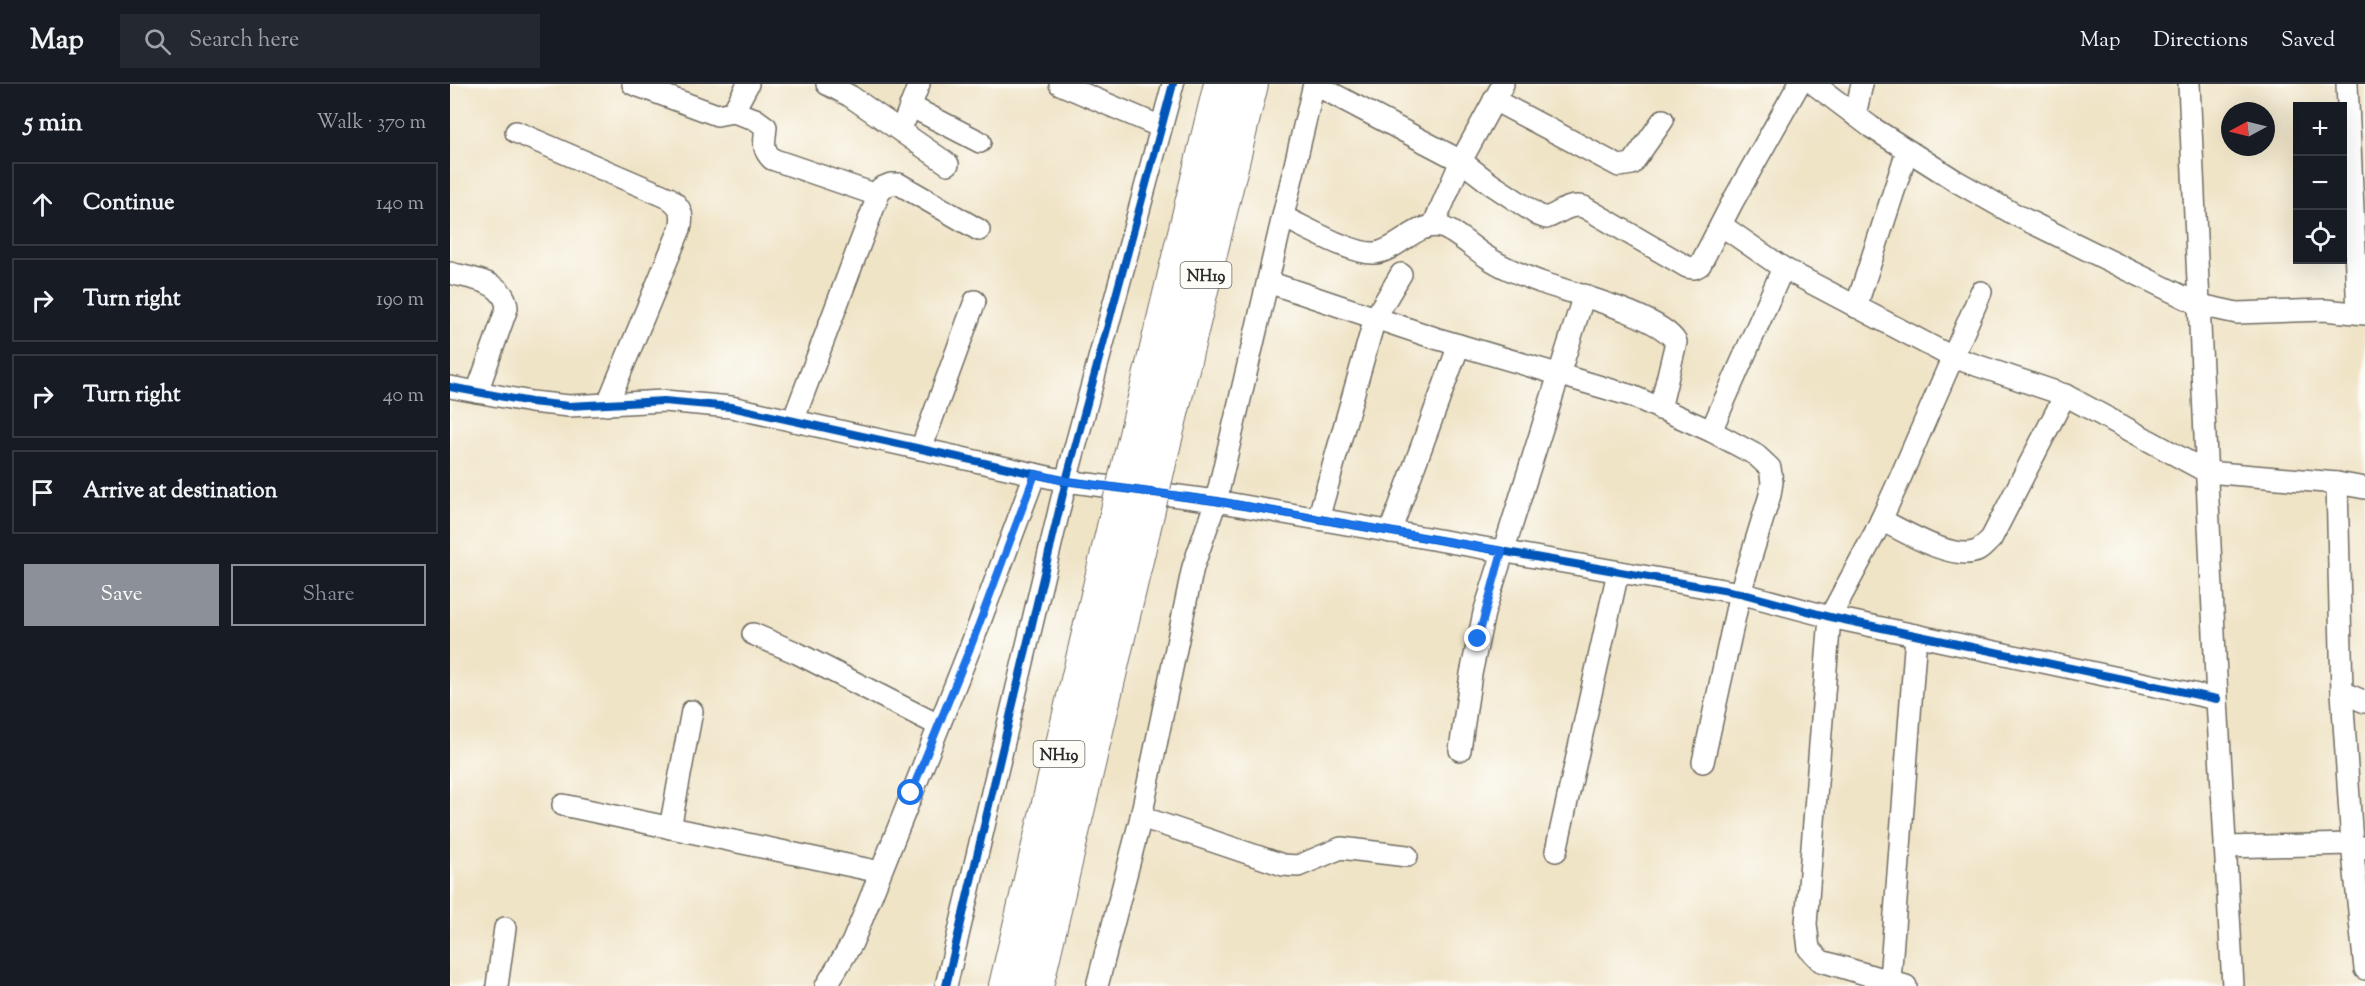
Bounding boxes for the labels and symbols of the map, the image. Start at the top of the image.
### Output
north arrow [2221,102,2275,156]
road number: NH19 [1180,262,1232,288]
route end [1464,625,1490,651]
road number: NH19 [1034,741,1084,767]
route start [897,779,923,805]

